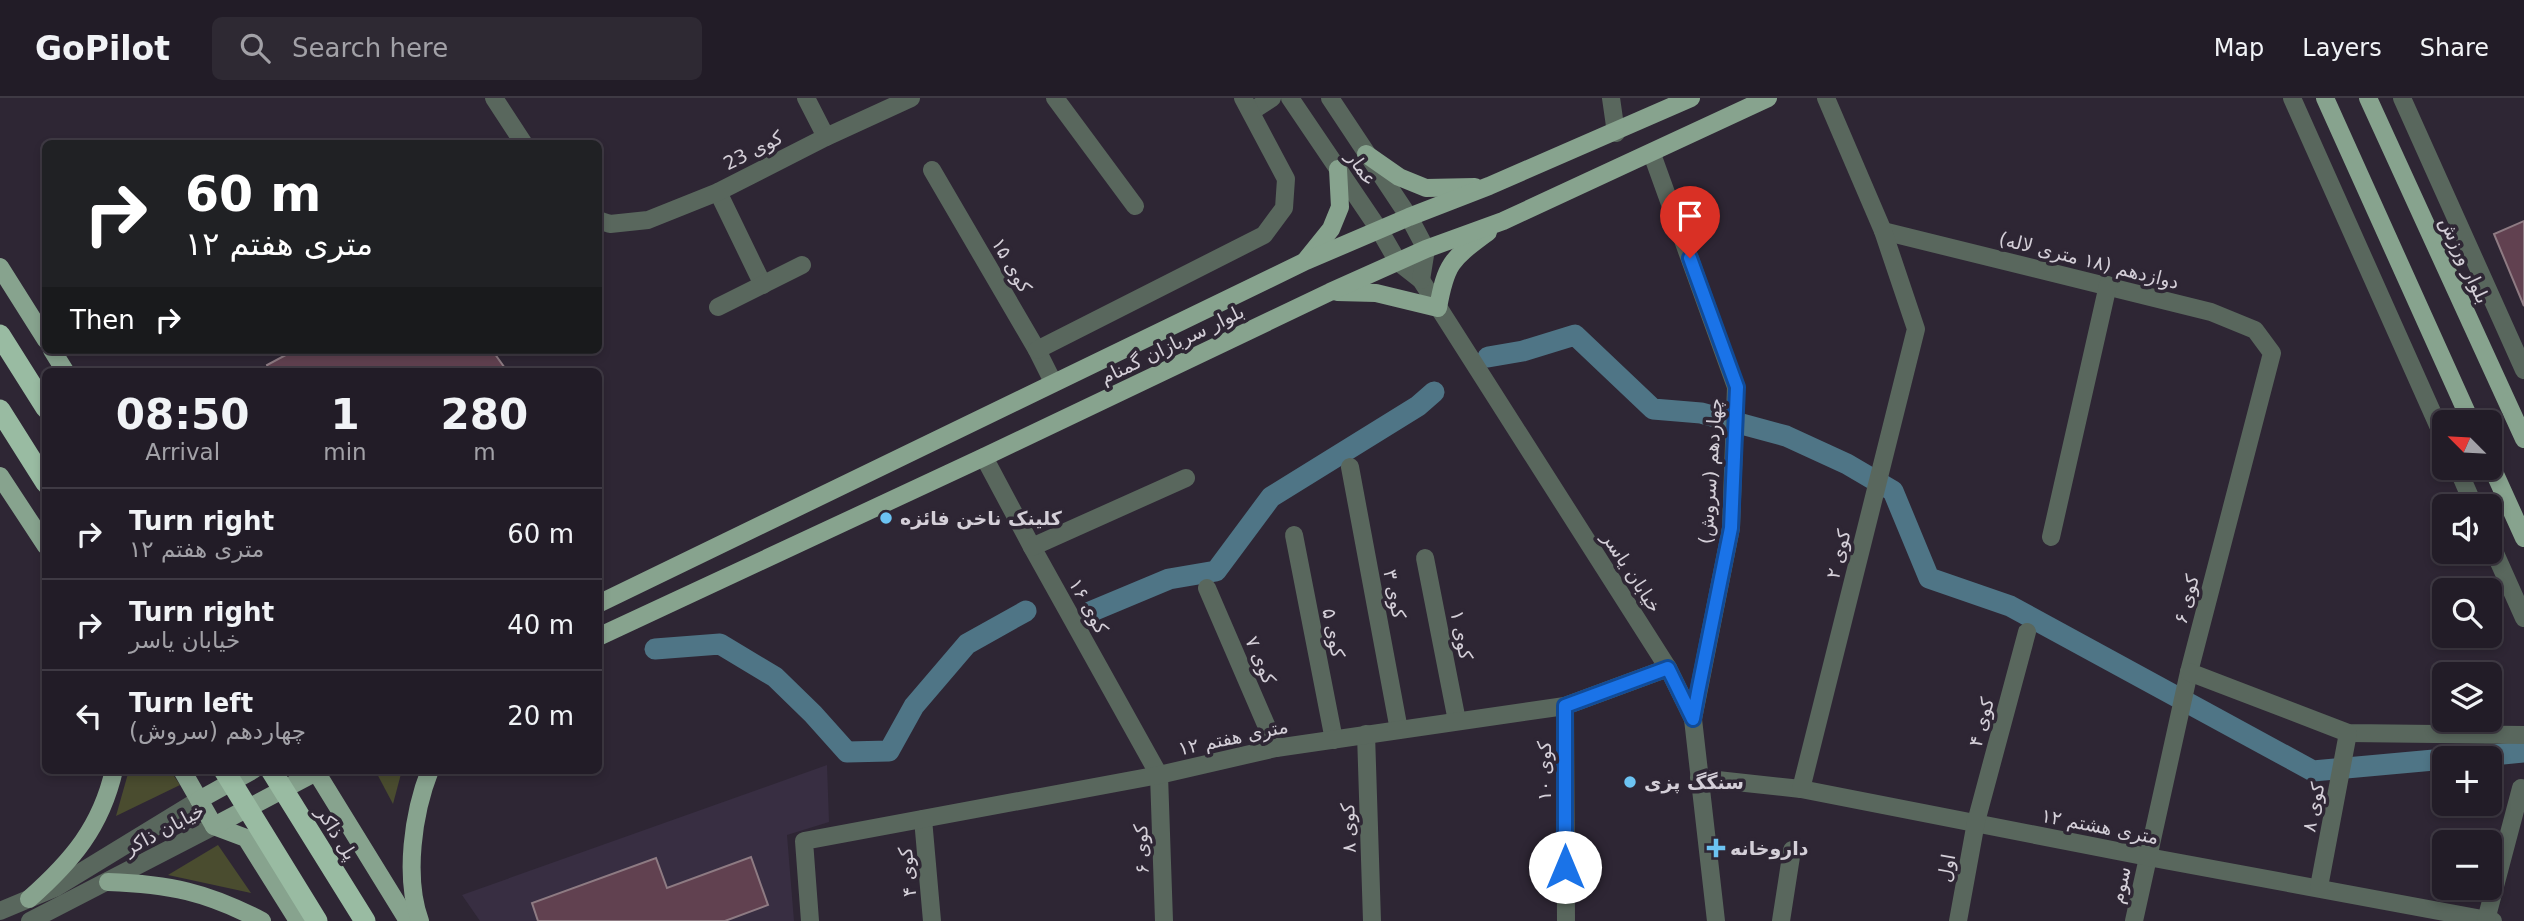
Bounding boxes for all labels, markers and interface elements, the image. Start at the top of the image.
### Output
search box [212,17,702,80]
text: GoPilot [35,29,170,68]
icon: search [236,29,274,67]
text: Search here [292,33,448,63]
text: Map [2214,34,2264,62]
text: Layers [2302,34,2382,62]
text: Share [2420,34,2489,62]
street label: کوی 23 [720,125,788,175]
street label: عمار [1341,146,1382,190]
text: 60 m [185,166,321,223]
icon: right [70,168,161,259]
pin [1660,186,1720,258]
icon: arrive [1671,197,1709,235]
street label: بلوار ورزش [2435,213,2495,307]
text: ۱۲ متری هفتم [185,225,373,263]
street label: دوازدهم (۱۸ متری لاله) [1997,227,2181,294]
street label: کوی ۱۵ [987,233,1037,298]
street label: بلوار سربازان گمنام [1097,300,1248,389]
icon: right [149,301,187,339]
text: Then [70,305,135,335]
text: 08:50 [116,390,250,439]
text: 1 [330,390,360,439]
text: 280 [441,390,528,439]
street label: چهاردهم (سروش) [1694,397,1727,545]
north arrow [2432,410,2502,480]
map controls [2432,410,2502,900]
text: Arrival [145,439,220,465]
text: min [323,439,367,465]
text: m [473,439,496,465]
button: sound [2432,494,2502,564]
text: Turn right [129,506,274,536]
place label: کلینک ناخن فائزه [900,507,1063,530]
marker: کلینک ناخن فائزه [878,510,894,526]
icon: right [70,515,108,553]
text: 60 m [507,519,574,549]
street label: کوی ۲ [1821,526,1856,581]
street label: خیابان یاسر [1596,527,1666,617]
text: ۱۲ متری هفتم [129,536,264,562]
street label: کوی ۳ [1378,567,1411,622]
street label: کوی ۶ [2169,571,2204,626]
street label: کوی ۱۶ [1064,574,1114,639]
button: search [2432,578,2502,648]
text: Turn right [129,597,274,627]
icon: right [70,606,108,644]
street label: کوی ۵ [1317,606,1350,661]
street label: کوی ۱ [1445,608,1478,663]
text: 40 m [507,610,574,640]
text: خیابان یاسر [129,627,240,653]
street label: کوی ۷ [1240,633,1281,689]
button: layers [2432,662,2502,732]
text: Turn left [129,688,253,718]
street label: کوی ۴ [1964,694,1999,749]
icon: left [70,697,108,735]
text: 20 m [507,701,574,731]
street label: ۱۲ متری هفتم [1176,715,1290,760]
text: چهاردهم (سروش) [129,718,306,744]
street label: کوی ۱۰ [1533,740,1556,801]
button: + [2432,746,2502,816]
place label: سنگگ پزی [1644,771,1744,794]
marker: سنگگ پزی [1622,774,1638,790]
street label: کوی ۸ [2297,779,2330,834]
street label: خیابان ذاکر [119,799,208,861]
street label: پل ذاکر [311,801,362,864]
street label: کوی ۸ [1336,802,1361,853]
street label: ۱۲ متری هشتم [2039,804,2161,849]
street label: کوی ۶ [1129,823,1154,874]
position arrow [1528,830,1602,904]
button: − [2432,830,2502,900]
place label: داروخانه [1730,837,1809,860]
marker: داروخانه [1708,840,1724,856]
street label: کوی ۴ [894,845,921,898]
street label: اول [1933,852,1960,884]
street label: سوم [2105,864,2136,906]

